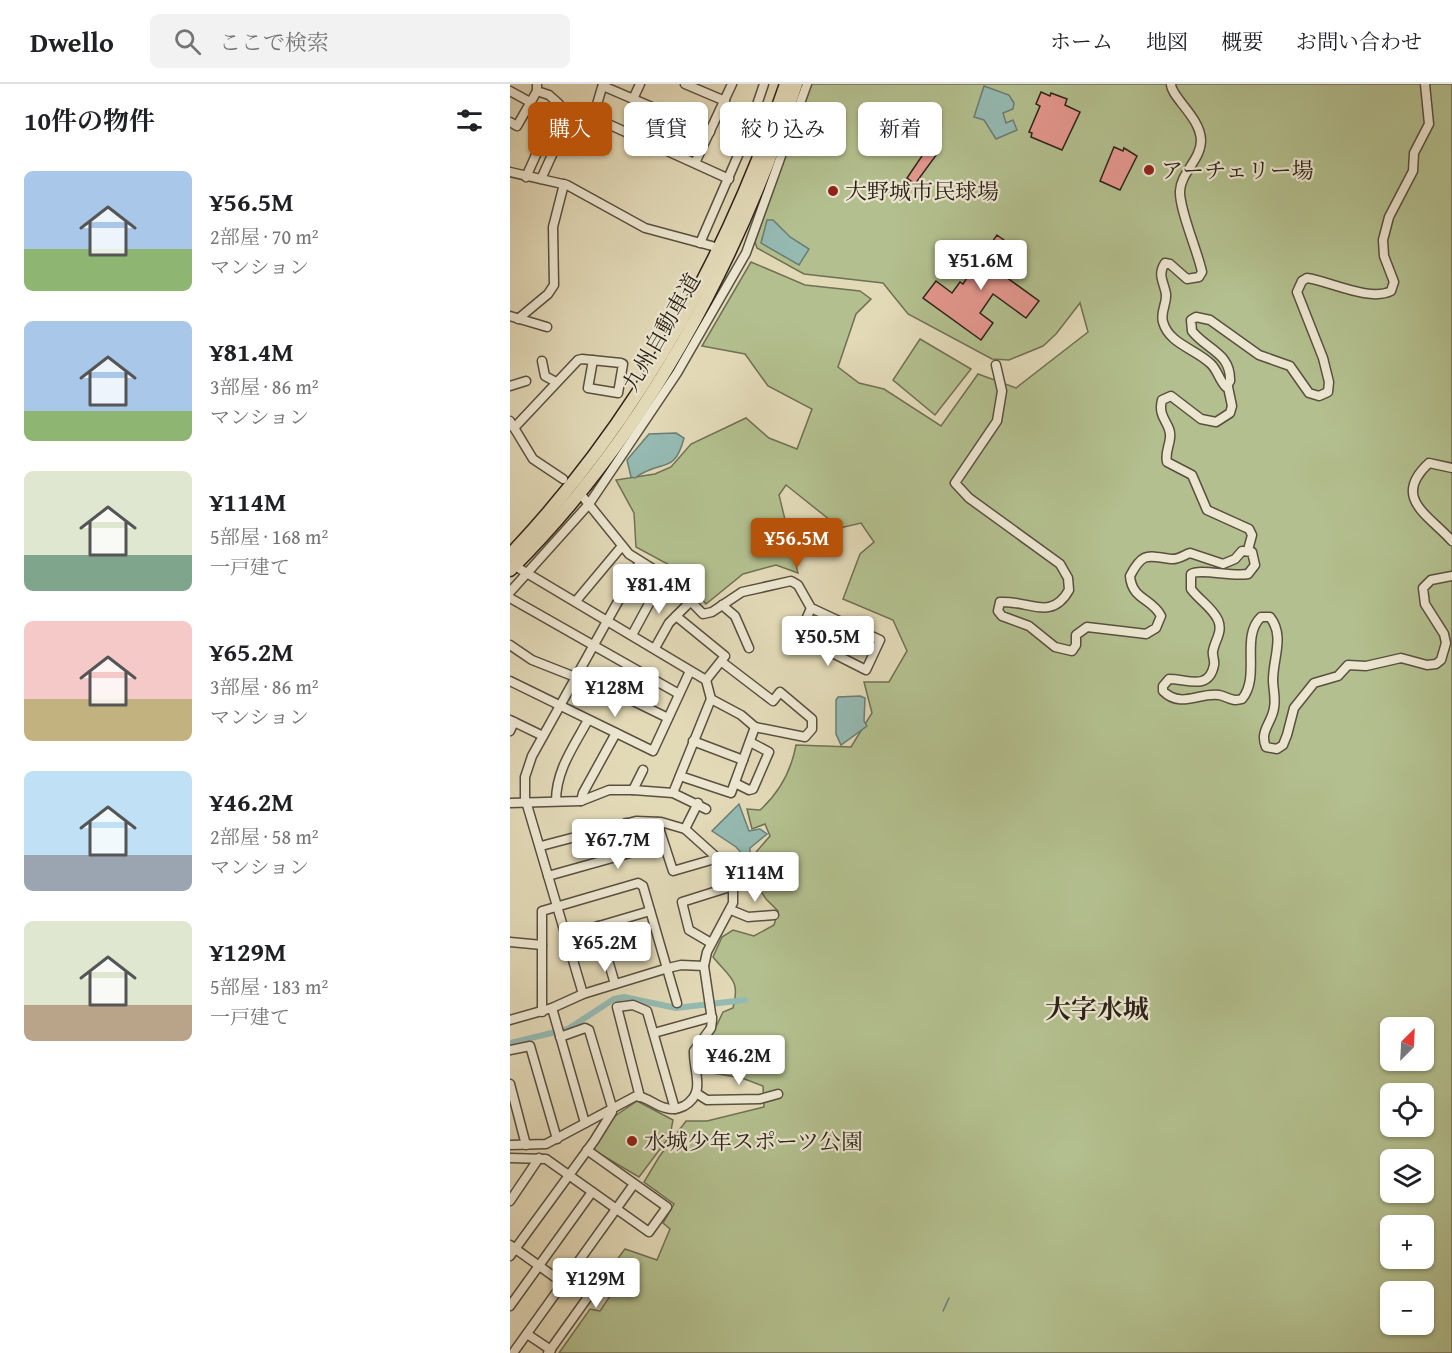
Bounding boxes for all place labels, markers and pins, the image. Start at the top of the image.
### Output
place label: アーチェリー場 [1161,154,1314,186]
marker: アーチェリー場 [1142,163,1156,177]
place label: 大野城市民球場 [845,175,999,207]
marker: 大野城市民球場 [826,184,840,198]
pin: ¥51.6M [932,240,1030,291]
pin: ¥56.5M [748,518,846,569]
pin: ¥81.4M [610,564,708,615]
pin: ¥50.5M [779,616,877,667]
pin: ¥128M [573,667,657,718]
pin: ¥67.7M [569,819,667,870]
pin: ¥114M [713,852,797,903]
pin: ¥65.2M [556,922,654,973]
pin: ¥46.2M [690,1035,788,1086]
place label: 水城少年スポーツ公園 [644,1125,863,1157]
marker: 水城少年スポーツ公園 [625,1134,639,1148]
pin: ¥129M [554,1258,638,1309]

